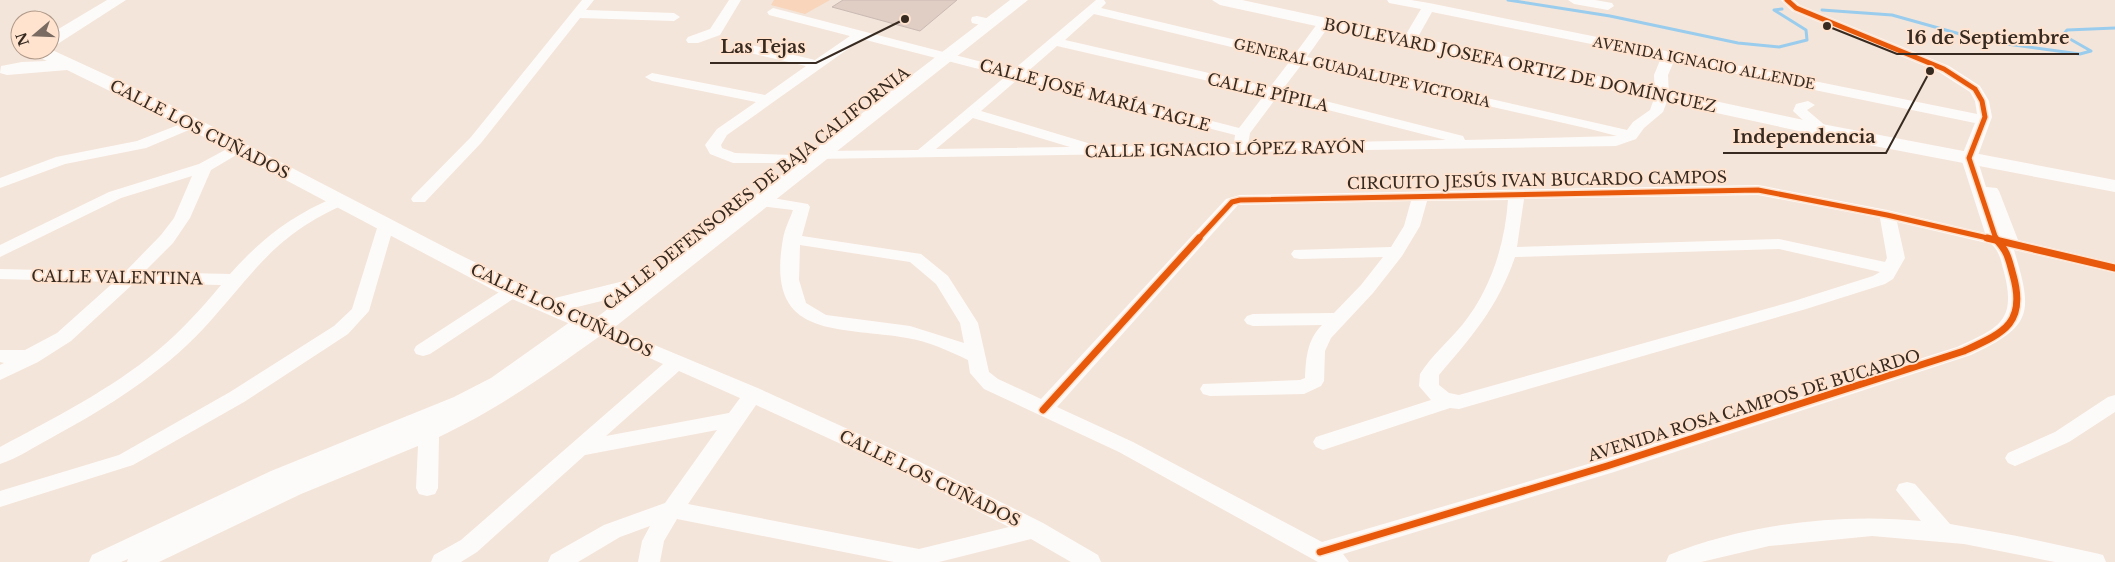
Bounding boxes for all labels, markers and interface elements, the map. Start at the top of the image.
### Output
north arrow [10,10,60,60]
street label: BOULEVARD JOSEFA ORTIZ DE DOMÍNGUEZ [1322,14,1718,116]
callout: 16 de Septiembre [1897,21,2079,54]
text: 16 de Septiembre [1907,27,2069,49]
text: N [12,30,33,48]
callout: Las Tejas [710,30,816,63]
street label: AVENIDA IGNACIO ALLENDE [1590,32,1817,93]
street label: GENERAL GUADALUPE VICTORIA [1232,35,1492,111]
text: Las Tejas [720,36,806,58]
street label: CALLE JOSÉ MARÍA TAGLE [977,55,1213,135]
street label: CALLE DEFENSORES DE BAJA CALIFORNIA [599,62,914,314]
street label: CALLE PÍPILA [1205,68,1331,116]
street label: CALLE LOS CUÑADOS [107,74,294,183]
callout: Independencia [1723,120,1886,153]
text: Independencia [1732,126,1876,148]
street label: CALLE IGNACIO LÓPEZ RAYÓN [1085,137,1365,161]
street label: CIRCUITO JESÚS IVAN BUCARDO CAMPOS [1347,167,1727,193]
street label: CALLE LOS CUÑADOS [468,258,657,361]
street label: CALLE VALENTINA [31,266,204,289]
street label: AVENIDA ROSA CAMPOS DE BUCARDO [1584,345,1923,466]
street label: CALLE LOS CUÑADOS [836,424,1024,531]

